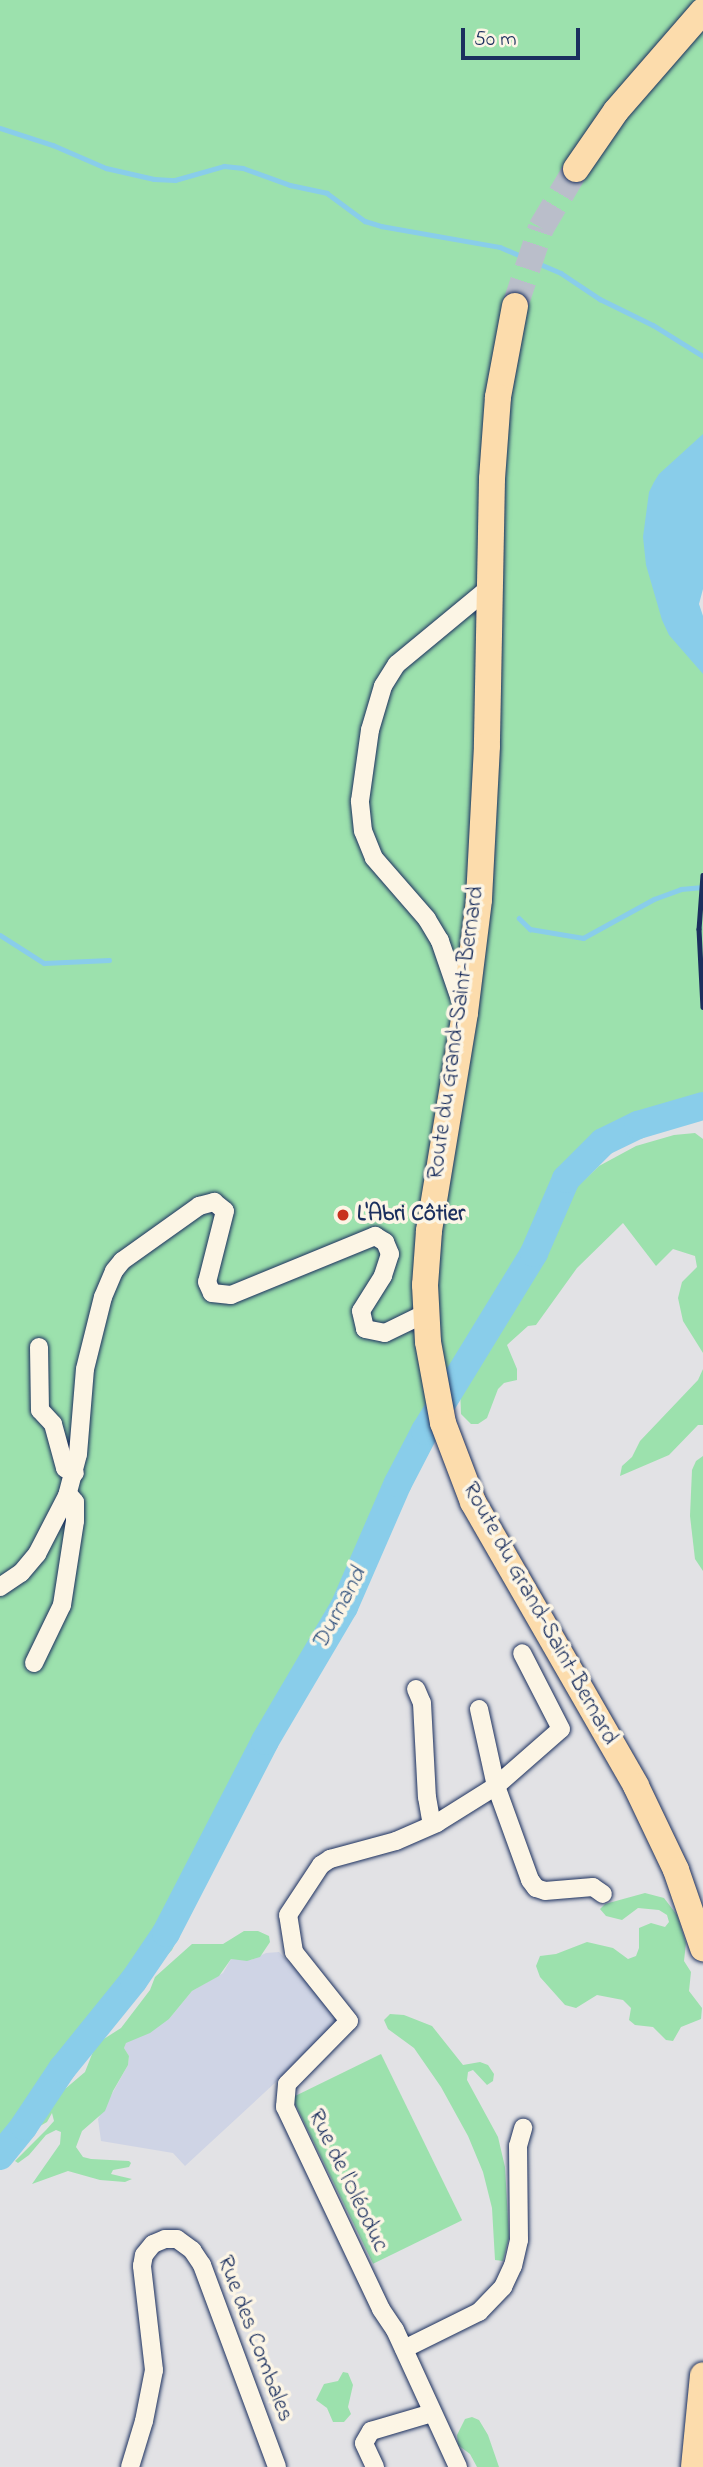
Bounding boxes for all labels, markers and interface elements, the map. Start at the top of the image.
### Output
scale bar [465,14,584,58]
text: 50 m [474,25,517,55]
street label: Route du Grand-Saint-Bernard [423,885,491,1181]
place label: L'Abri Côtier [357,1201,465,1229]
marker: L'Abri Côtier [335,1207,351,1223]
street label: Route du Grand-Saint-Bernard [455,1478,623,1750]
water label: Durnand [306,1563,374,1655]
street label: Rue de l'Oléoduc [301,2105,393,2257]
street label: Rue des Combales [210,2252,298,2426]

